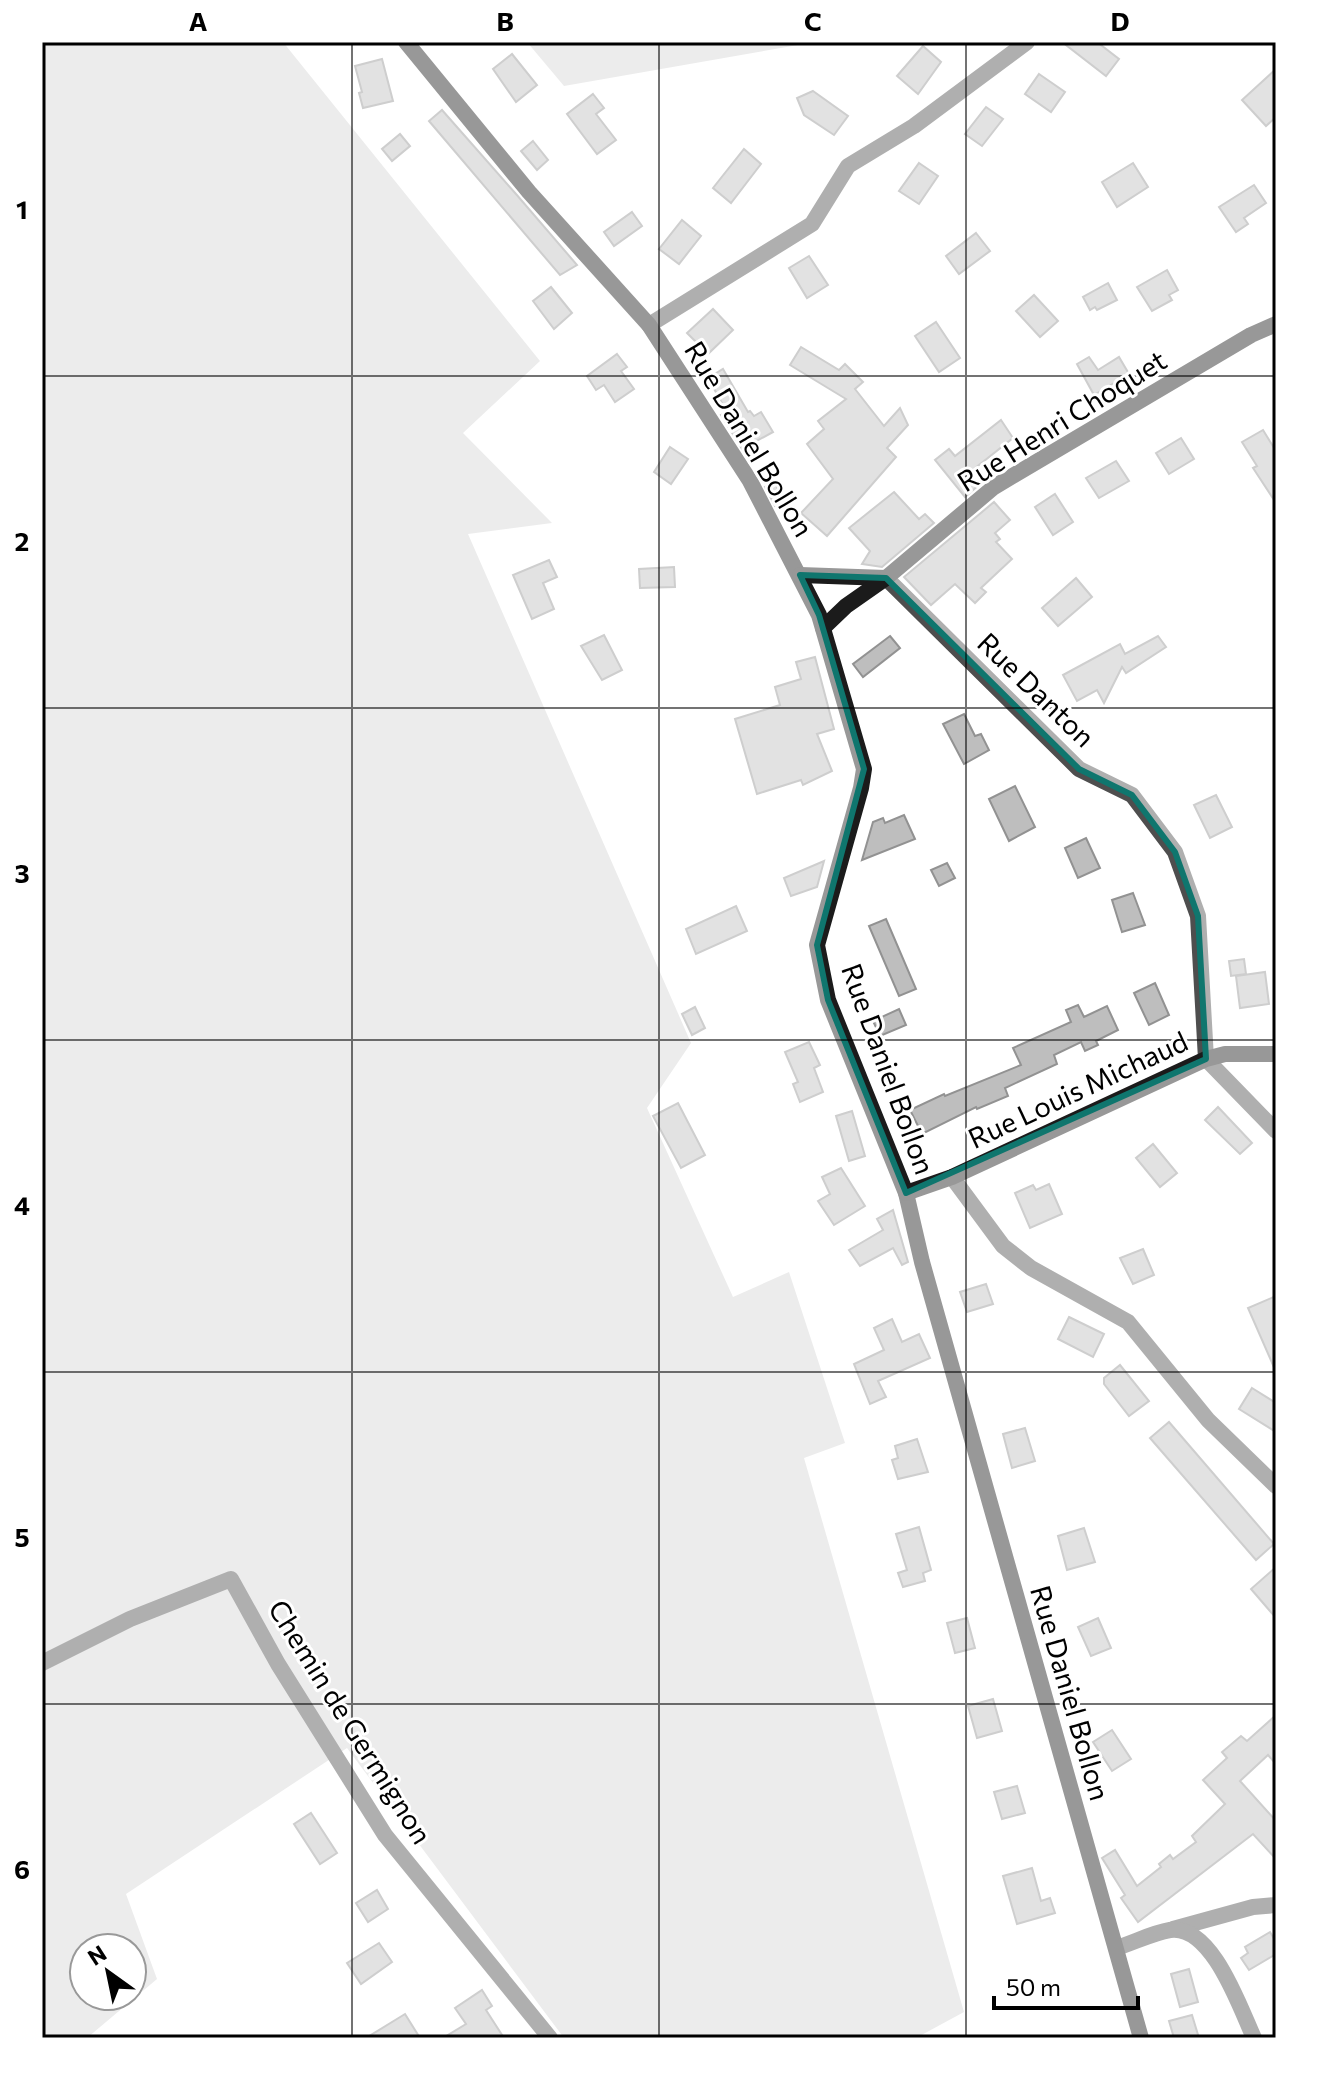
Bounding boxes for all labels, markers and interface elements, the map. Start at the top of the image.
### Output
text: A [189,5,208,36]
text: B [496,5,514,36]
text: C [804,5,822,36]
text: D [1110,5,1130,36]
text: 1 [16,193,28,224]
street label: Rue Daniel Bollon [678,335,822,542]
street label: Rue Henri Choquet [951,342,1172,498]
text: 2 [15,525,29,556]
street label: Rue Danton [971,625,1102,754]
text: 3 [14,857,30,888]
street label: Rue Daniel Bollon [835,959,943,1179]
street label: Rue Louis Michaud [962,1023,1193,1155]
text: 4 [14,1189,30,1220]
text: 5 [14,1521,30,1552]
street label: Rue Daniel Bollon [1024,1581,1118,1804]
street label: Chemin de Germignon [262,1593,440,1850]
text: 6 [14,1853,30,1884]
north arrow [68,1932,148,2012]
text: N [83,1939,111,1971]
scale bar [994,1960,1138,2010]
text: 50 m [1006,1972,1061,2001]

